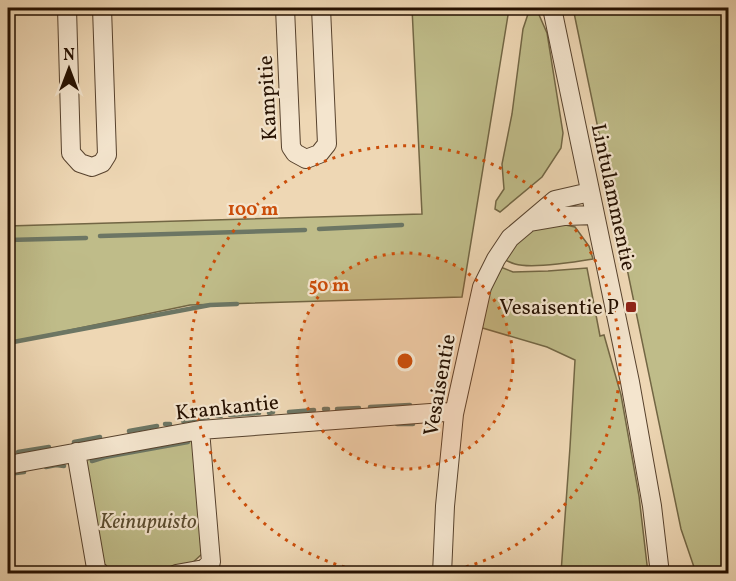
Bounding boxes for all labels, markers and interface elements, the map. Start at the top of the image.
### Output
north arrow [39,39,99,99]
text: N [63,45,75,67]
street label: Kampitie [252,55,285,141]
street label: Lintulammentie [583,121,642,274]
text: 100 m [228,198,278,223]
text: 50 m [309,274,349,299]
place label: Vesaisentie P [499,294,619,323]
marker: Vesaisentie P [624,300,638,314]
street label: Vesaisentie [417,332,464,439]
centre of rings [395,351,415,371]
street label: Krankantie [174,389,280,428]
park label: Keinupuisto [99,508,197,537]

